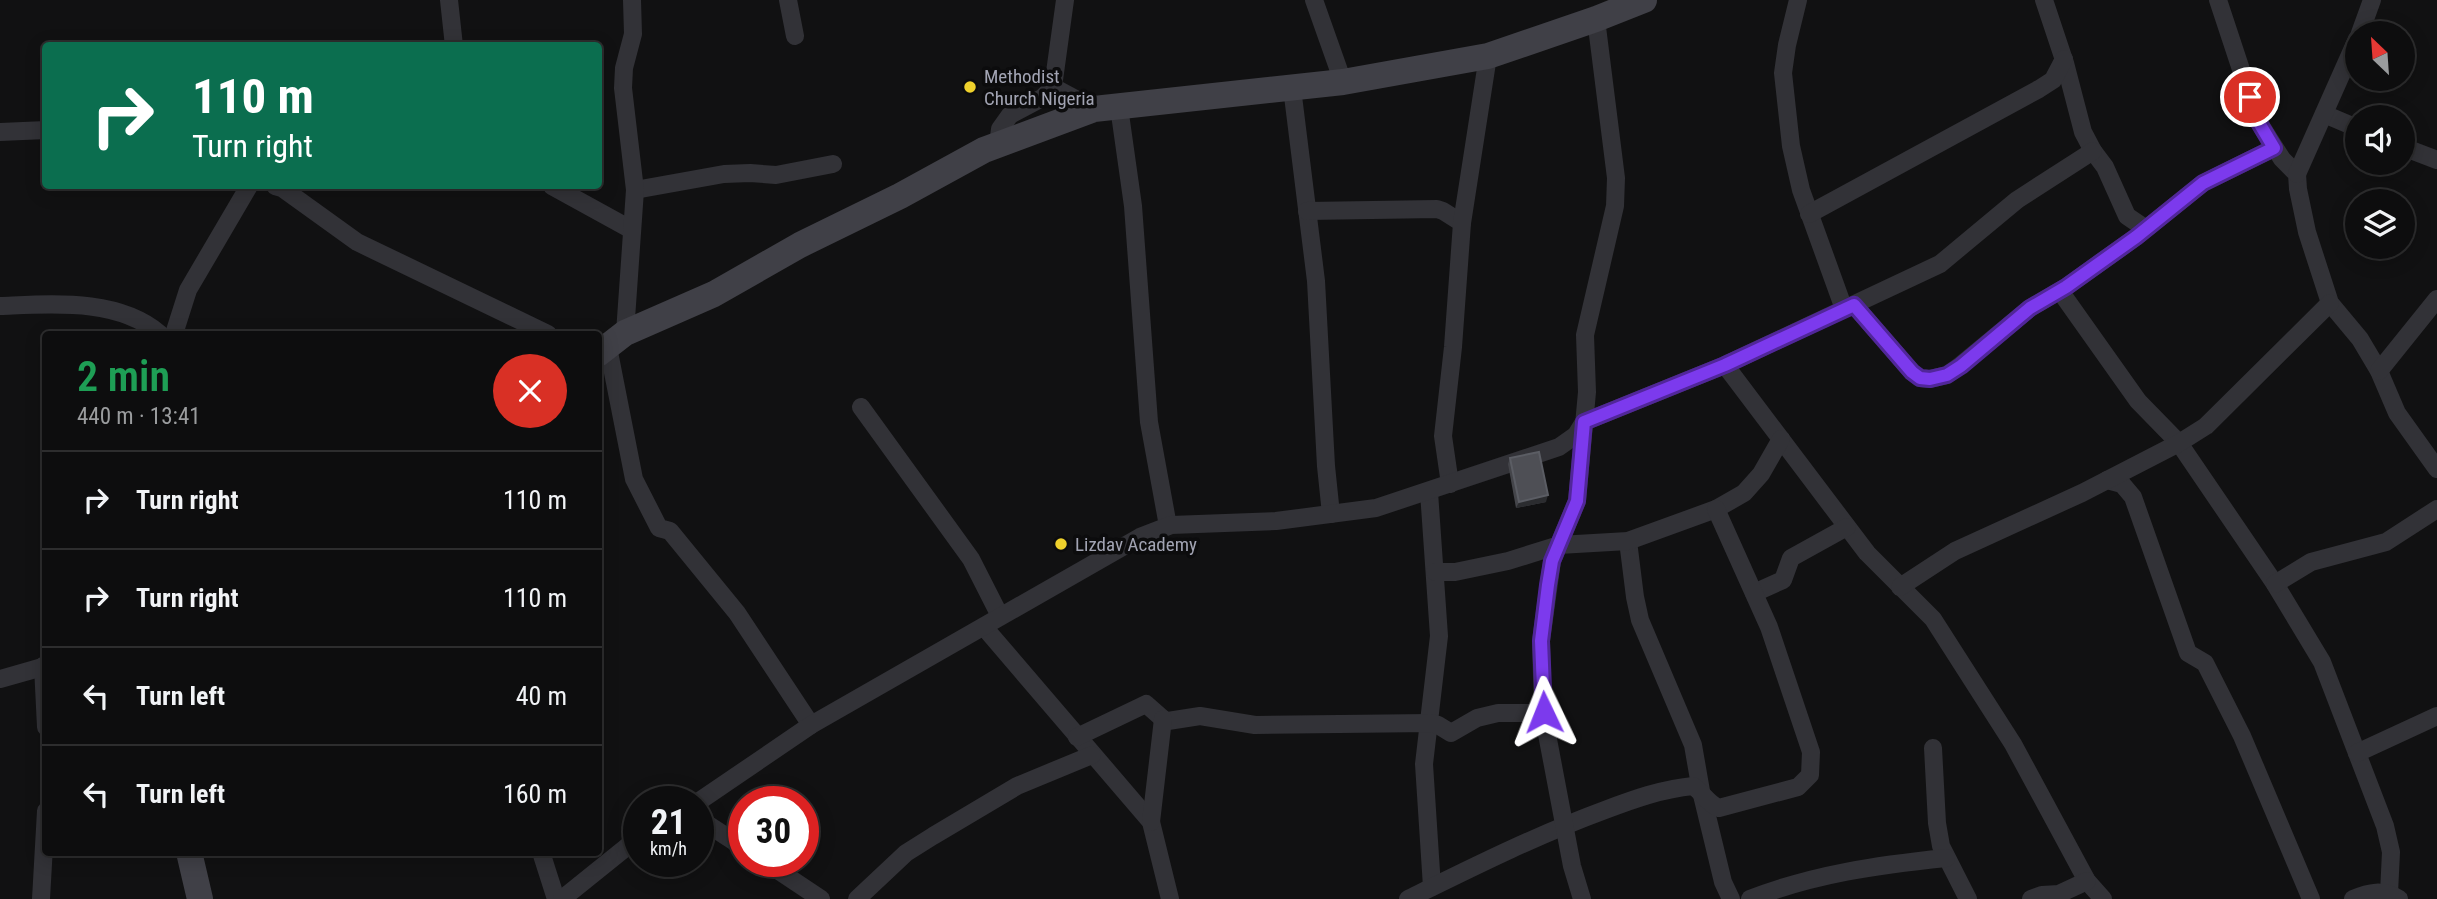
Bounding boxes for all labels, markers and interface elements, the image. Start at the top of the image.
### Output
north arrow [2345,21,2415,91]
map controls [2345,21,2415,259]
place label: Methodist Church Nigeria [984,65,1095,110]
pin [2220,67,2280,127]
text: 110 m [192,68,314,125]
icon: right [77,70,168,161]
icon: arrive [2231,78,2269,116]
marker: Methodist Church Nigeria [962,79,978,95]
button: sound [2345,105,2415,175]
text: Turn right [192,127,313,165]
button: layers [2345,189,2415,259]
text: 2 min [77,352,170,401]
button: close [493,354,567,428]
text: 440 m · 13:41 [77,403,201,430]
icon: right [77,481,115,519]
text: Turn right [136,485,238,515]
text: 110 m [503,485,567,515]
place label: Lizdav Academy [1075,533,1197,556]
marker: Lizdav Academy [1053,536,1069,552]
icon: right [77,579,115,617]
text: Turn right [136,583,238,613]
text: 110 m [503,583,567,613]
position arrow [1507,675,1581,749]
icon: left [77,677,115,715]
text: Turn left [136,681,225,711]
text: 40 m [516,681,567,711]
icon: left [77,775,115,813]
text: Turn left [136,779,225,809]
text: 160 m [503,779,567,809]
speed limit sign: 30 [728,786,819,877]
text: 21 [651,802,686,843]
text: km/h [650,838,687,859]

